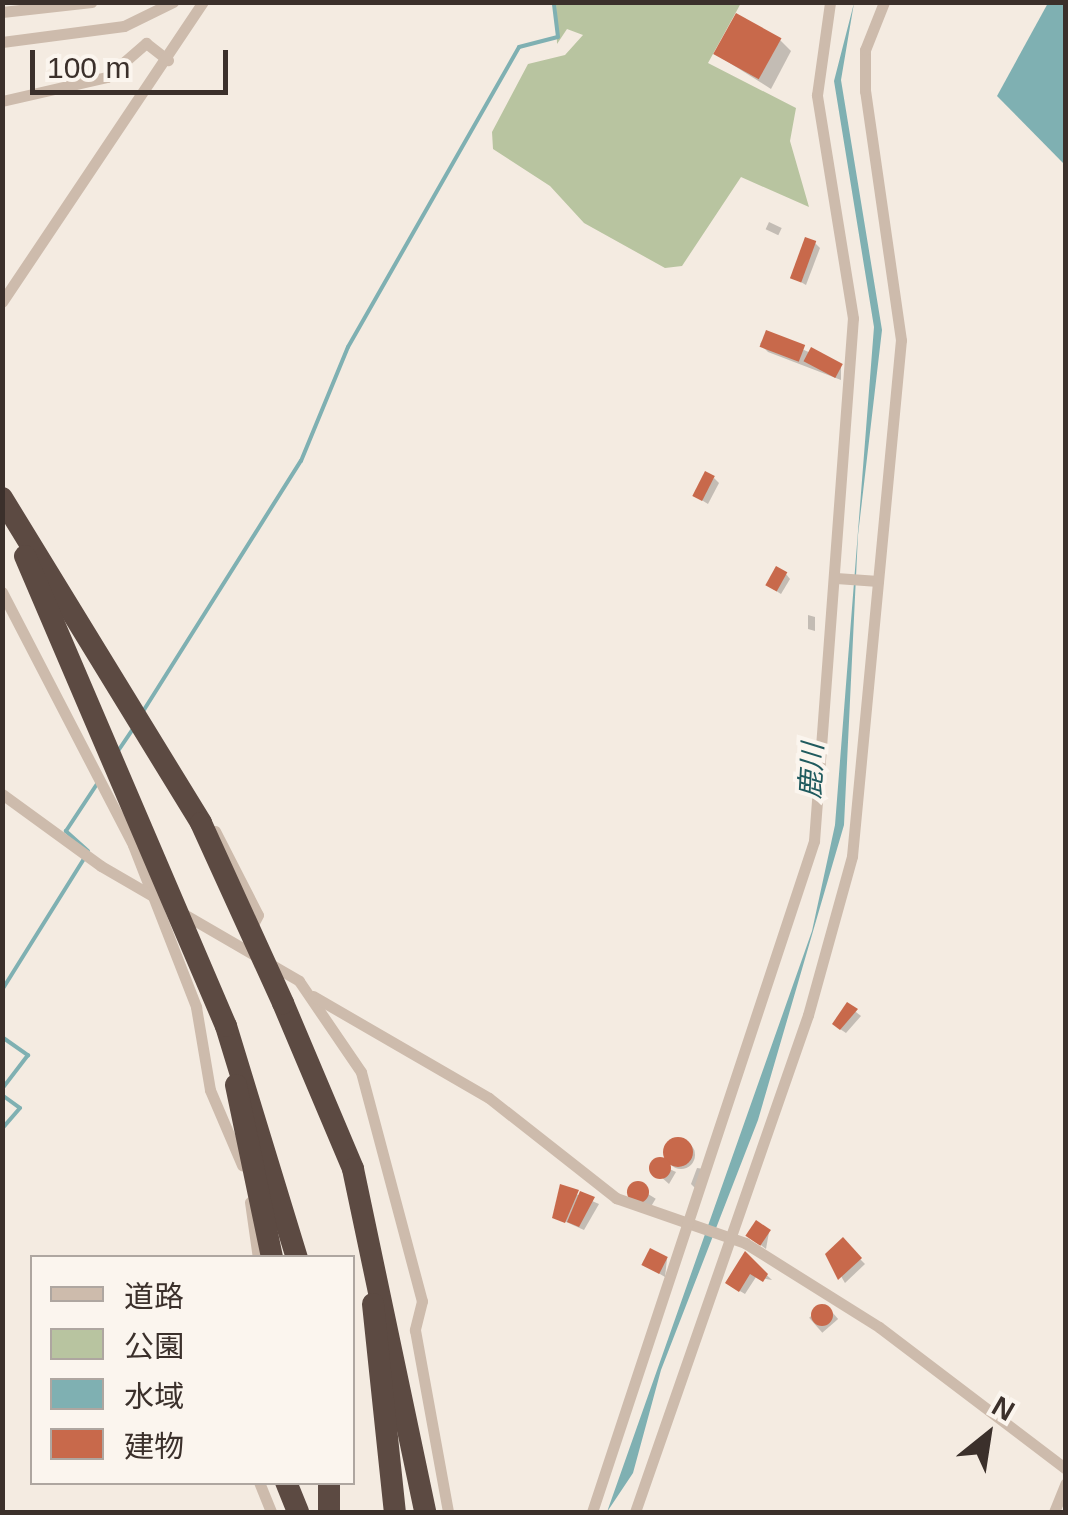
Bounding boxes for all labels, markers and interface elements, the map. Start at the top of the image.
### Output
scale bar [35,30,232,92]
text: 100 m [47,51,130,84]
water label: 鹿川 [794,742,830,800]
legend [30,1255,355,1485]
text: 道路 [124,1280,184,1313]
text: 公園 [124,1330,184,1363]
text: 水域 [124,1380,184,1413]
north arrow [938,1385,1038,1485]
text: N [987,1390,1020,1427]
text: 建物 [124,1430,184,1463]

